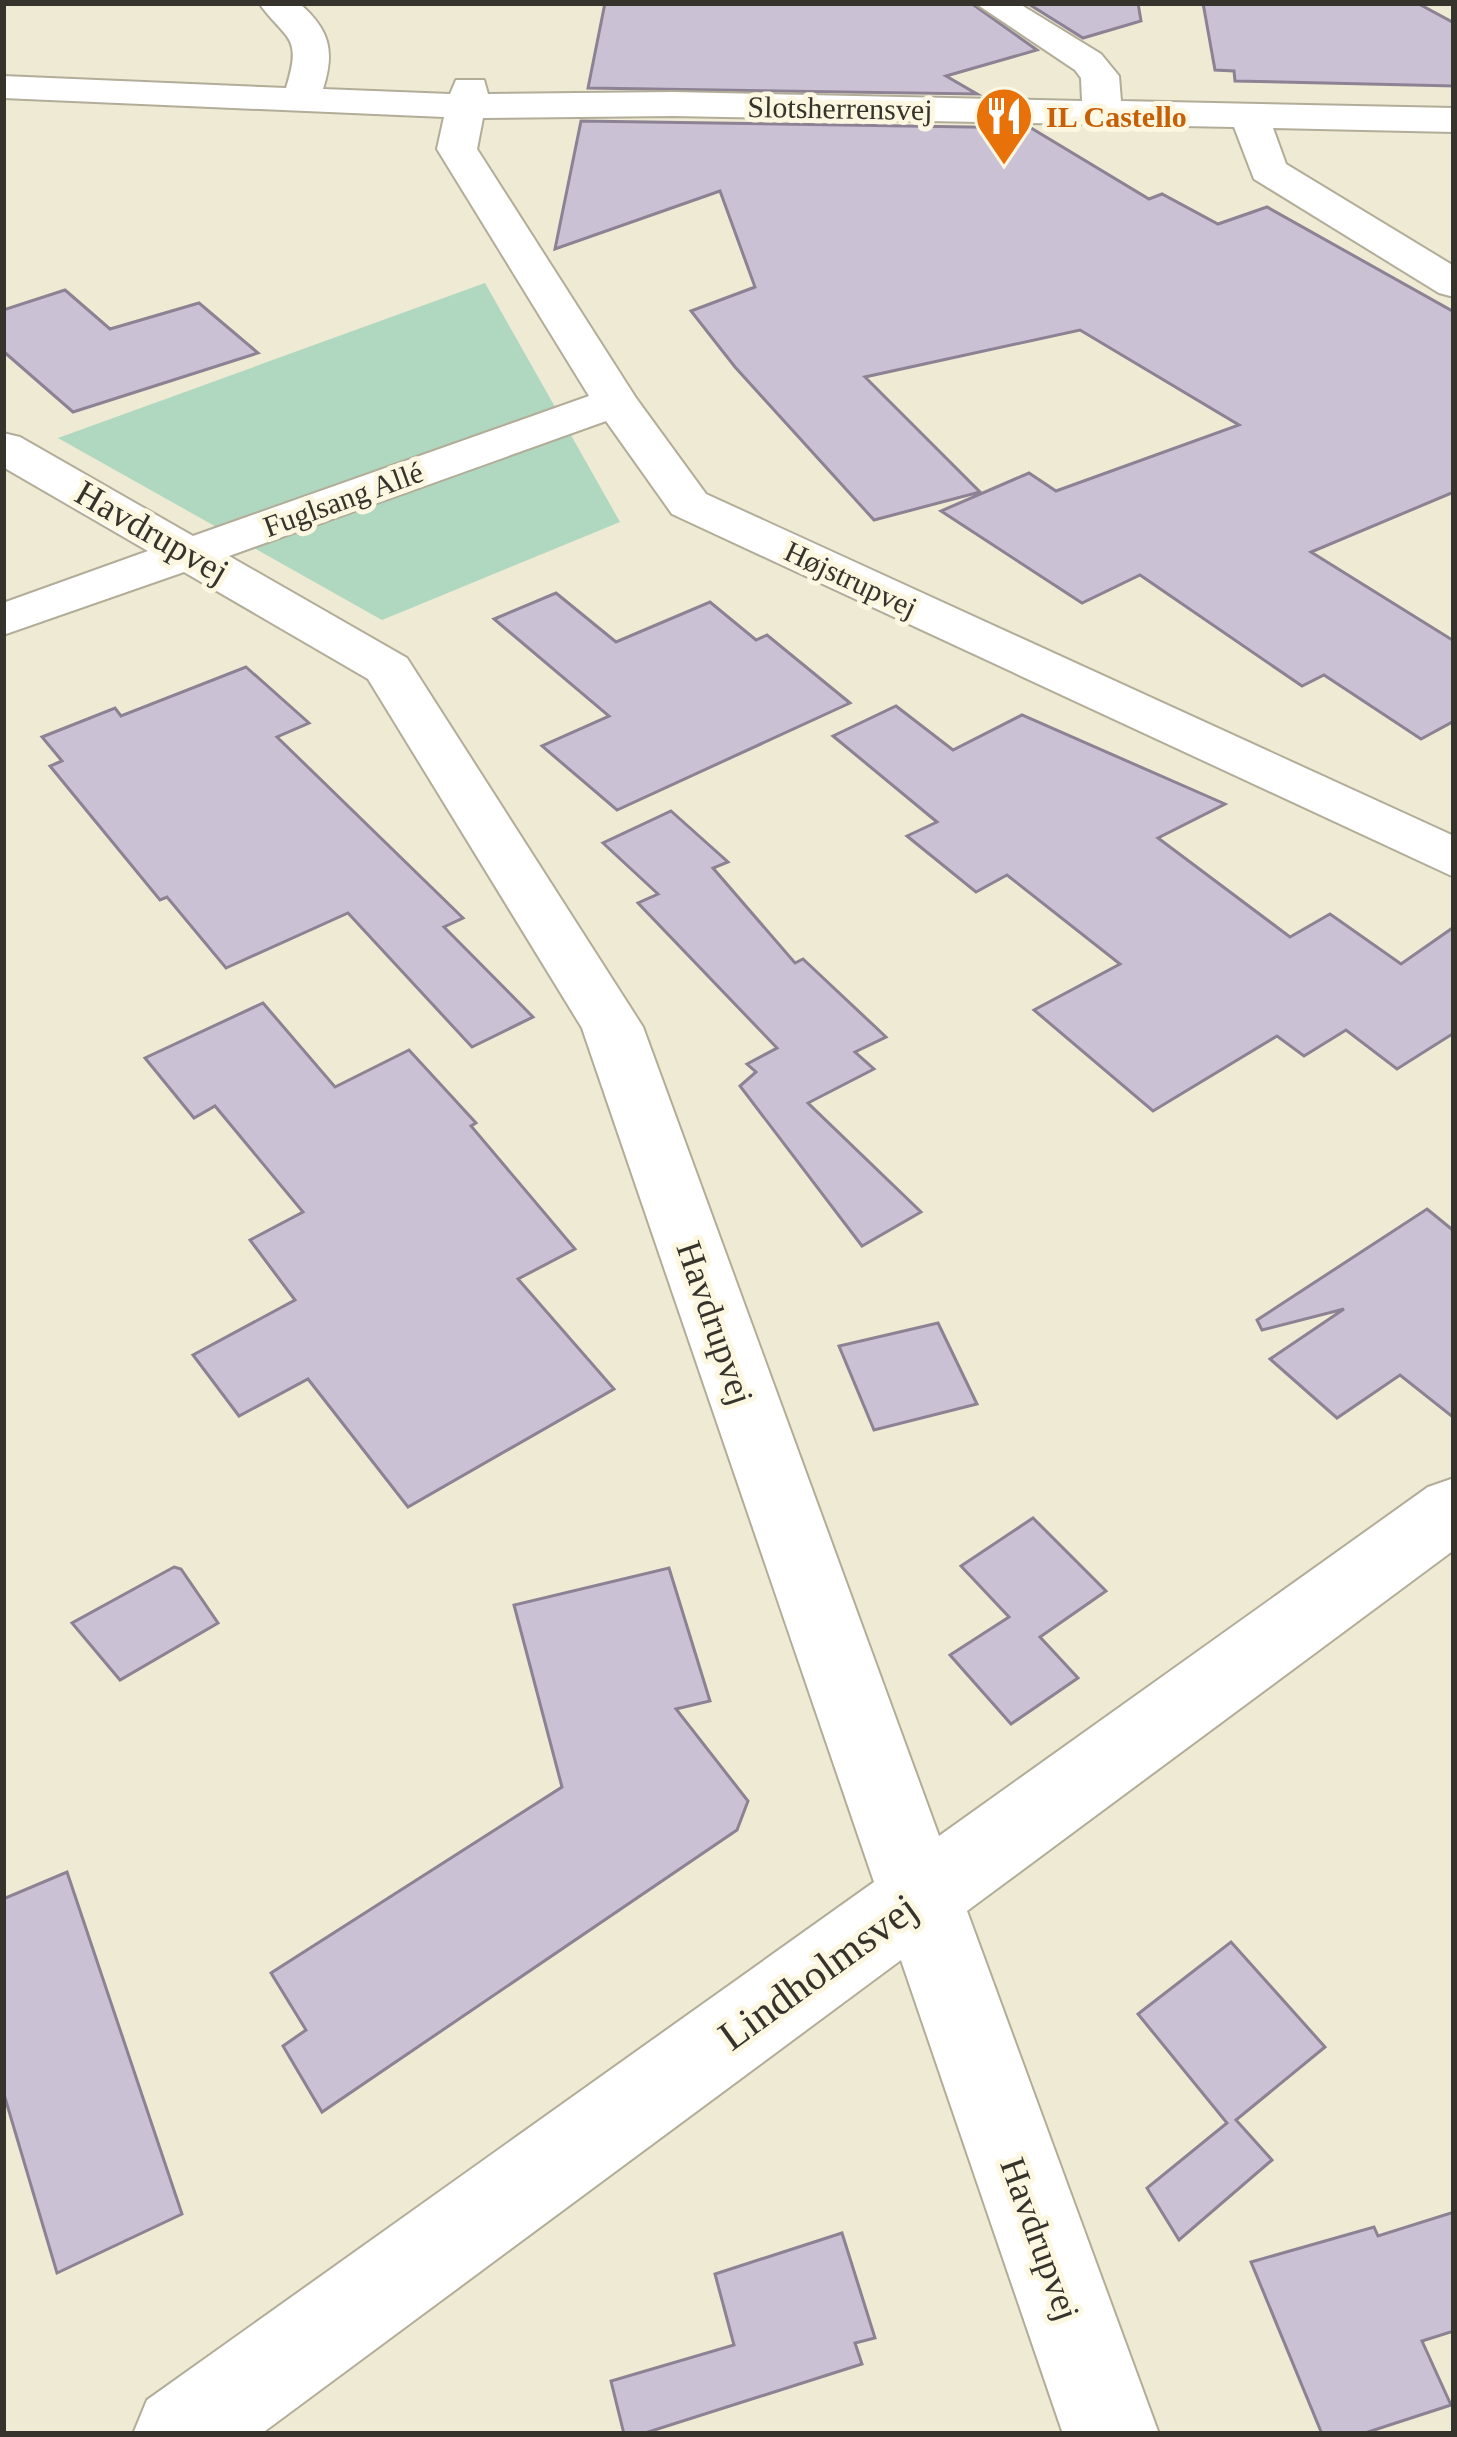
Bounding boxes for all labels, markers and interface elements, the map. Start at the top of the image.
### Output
restaurant icon: IL Castello [973,85,1035,167]
street label: Slotsherrensvej [747,90,933,126]
place label: IL Castello [1046,100,1187,133]
street label: Fuglsang Allé [259,455,427,543]
street label: Havdrupvej [68,472,236,592]
street label: Højstrupvej [780,534,922,624]
street label: Havdrupvej [668,1236,762,1410]
street label: Lindholmsvej [710,1885,926,2059]
street label: Havdrupvej [992,2152,1088,2326]

